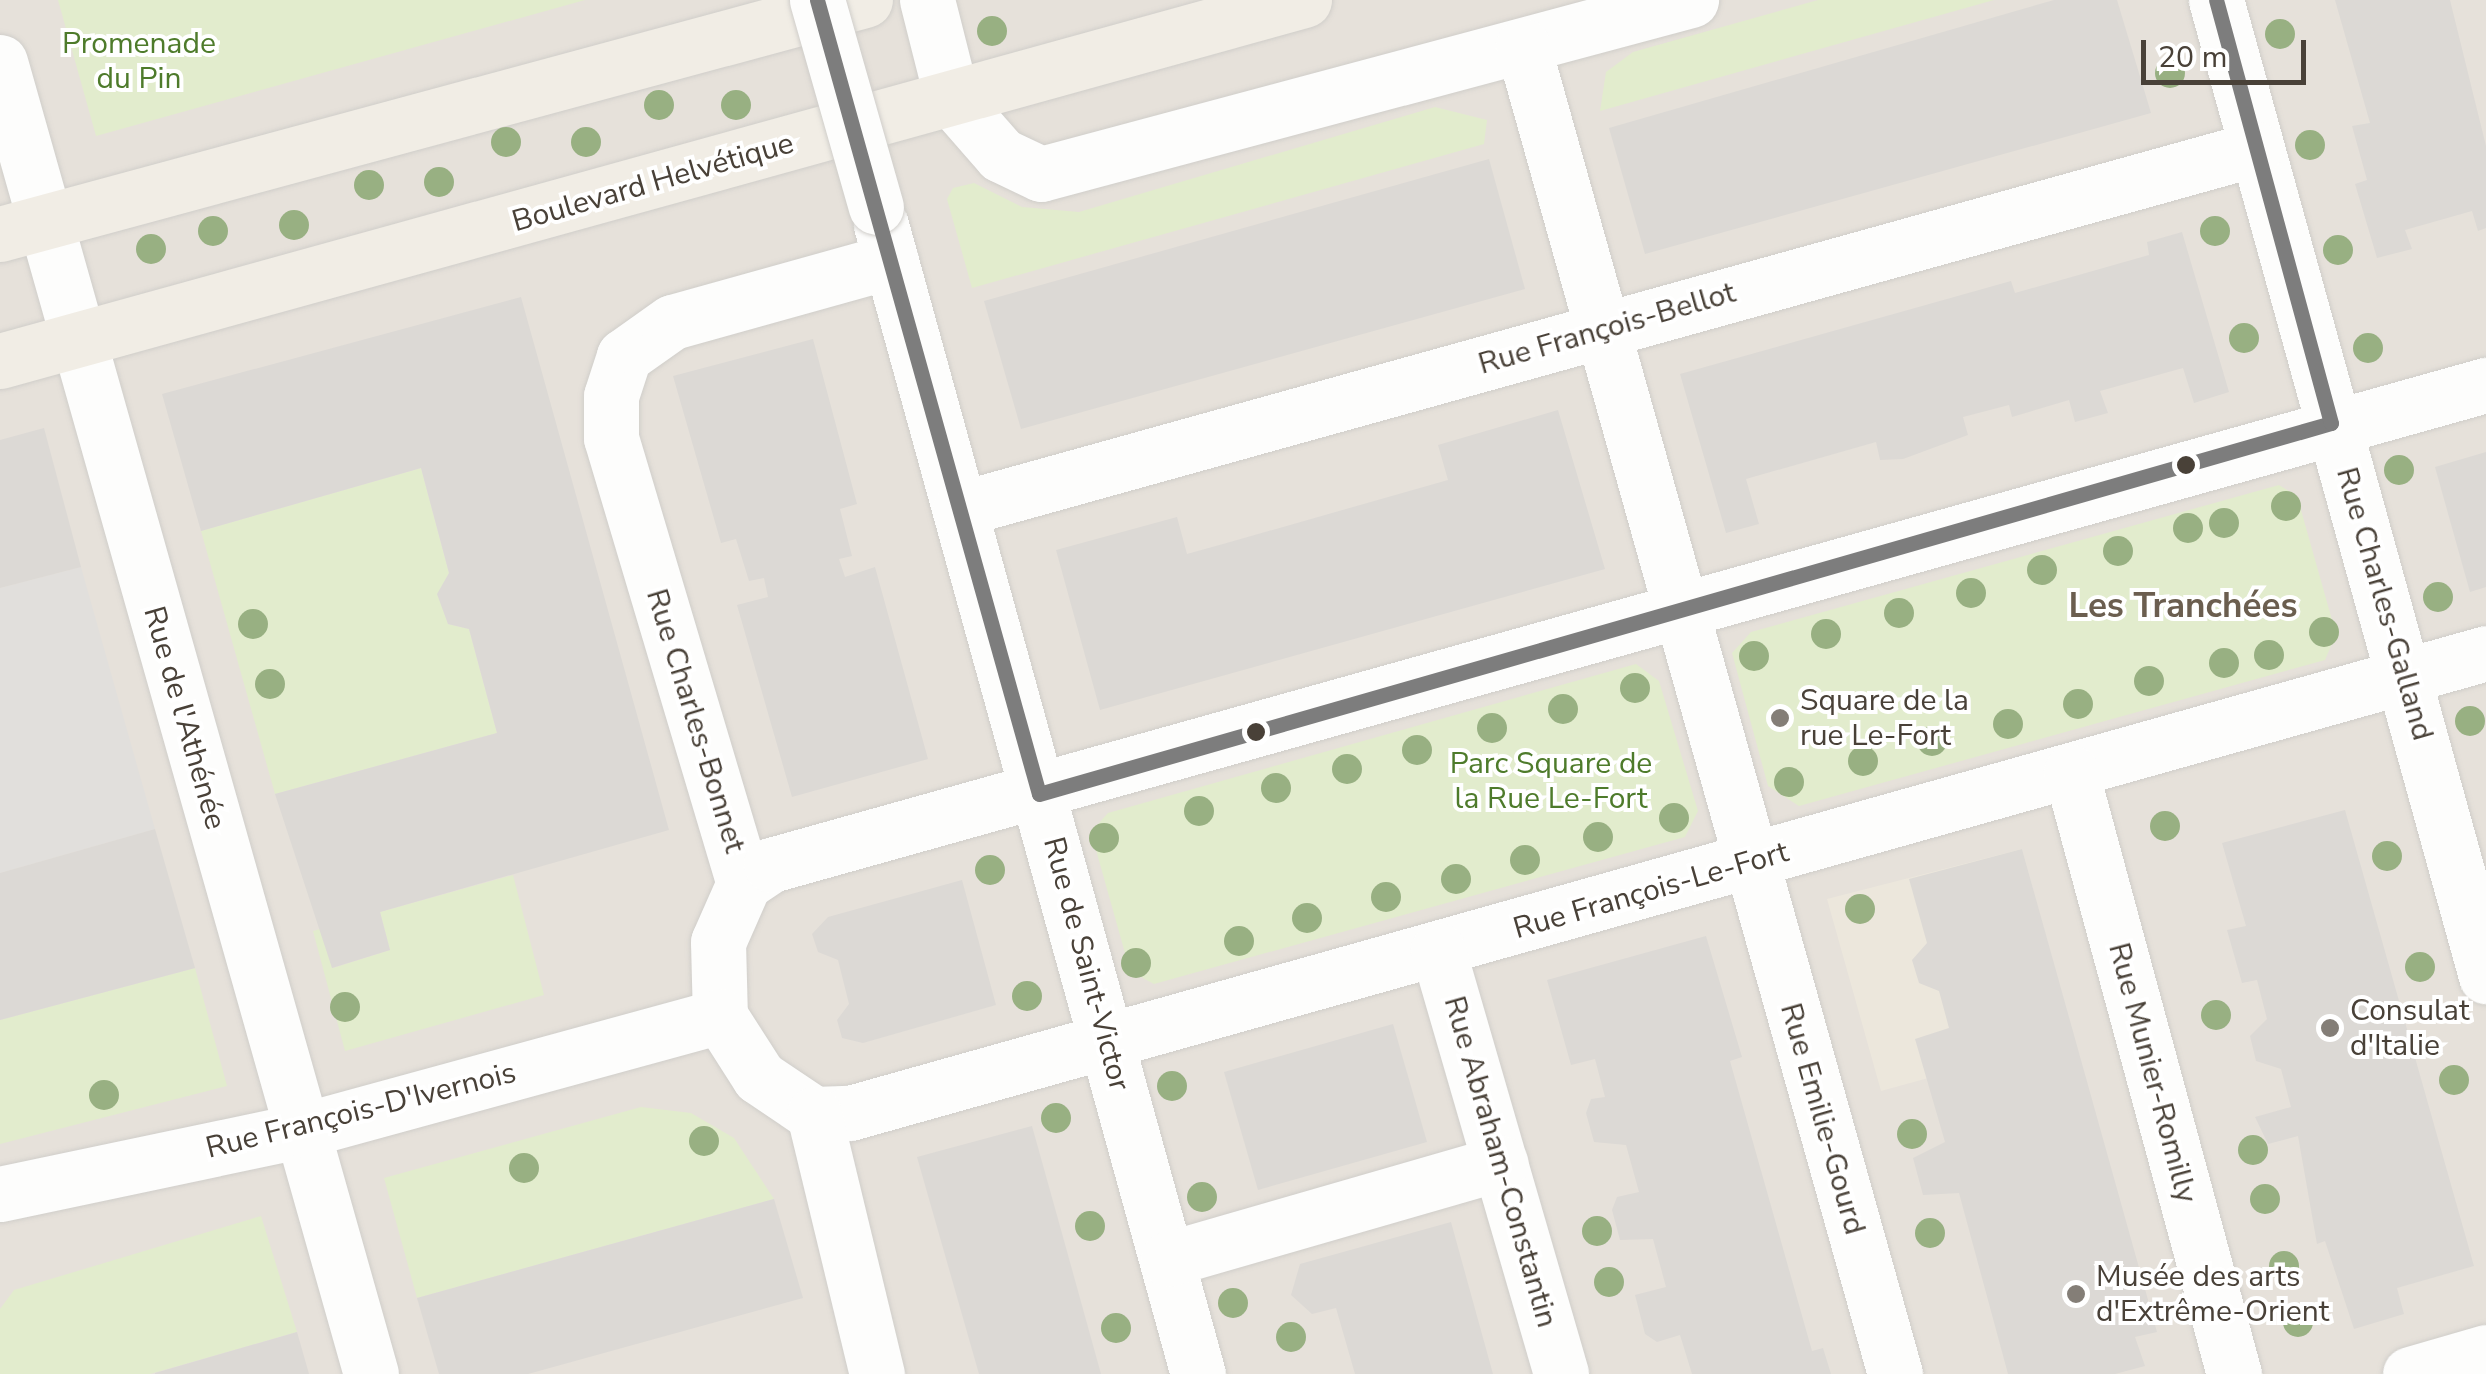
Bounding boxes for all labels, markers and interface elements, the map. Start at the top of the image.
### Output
scale bar [2146,20,2311,82]
park label: Promenade du Pin [62,26,216,96]
text: 20 m [2158,37,2227,78]
street label: Boulevard Helvétique [508,126,798,240]
street label: Rue François-Bellot [1474,275,1740,383]
unlabelled marker [2176,455,2196,475]
street label: Rue Charles-Galland [2328,463,2440,745]
street label: Rue Charles-Bonnet [638,585,752,857]
district label: Les Tranchées [2068,585,2298,627]
street label: Rue de l'Athénée [135,602,233,834]
place label: Square de la rue Le-Fort [1800,683,1969,754]
marker: Square de la rue Le-Fort [1769,707,1791,729]
unlabelled marker [1246,722,1266,742]
park label: Parc Square de la Rue Le-Fort [1450,746,1652,816]
street label: Rue de Saint-Victor [1035,833,1137,1095]
street label: Rue François-Le-Fort [1509,835,1793,947]
street label: Rue Munier-Romilly [2100,939,2204,1207]
street label: Rue Abraham-Constantin [1435,992,1565,1332]
place label: Consulat d'Italie [2350,993,2469,1064]
street label: Rue Emilie-Gourd [1772,999,1872,1239]
marker: Consulat d'Italie [2319,1017,2341,1039]
street label: Rue François-D'Ivernois [202,1055,520,1167]
place label: Musée des arts d'Extrême-Orient [2096,1259,2329,1330]
marker: Musée des arts d'Extrême-Orient [2065,1283,2087,1305]

